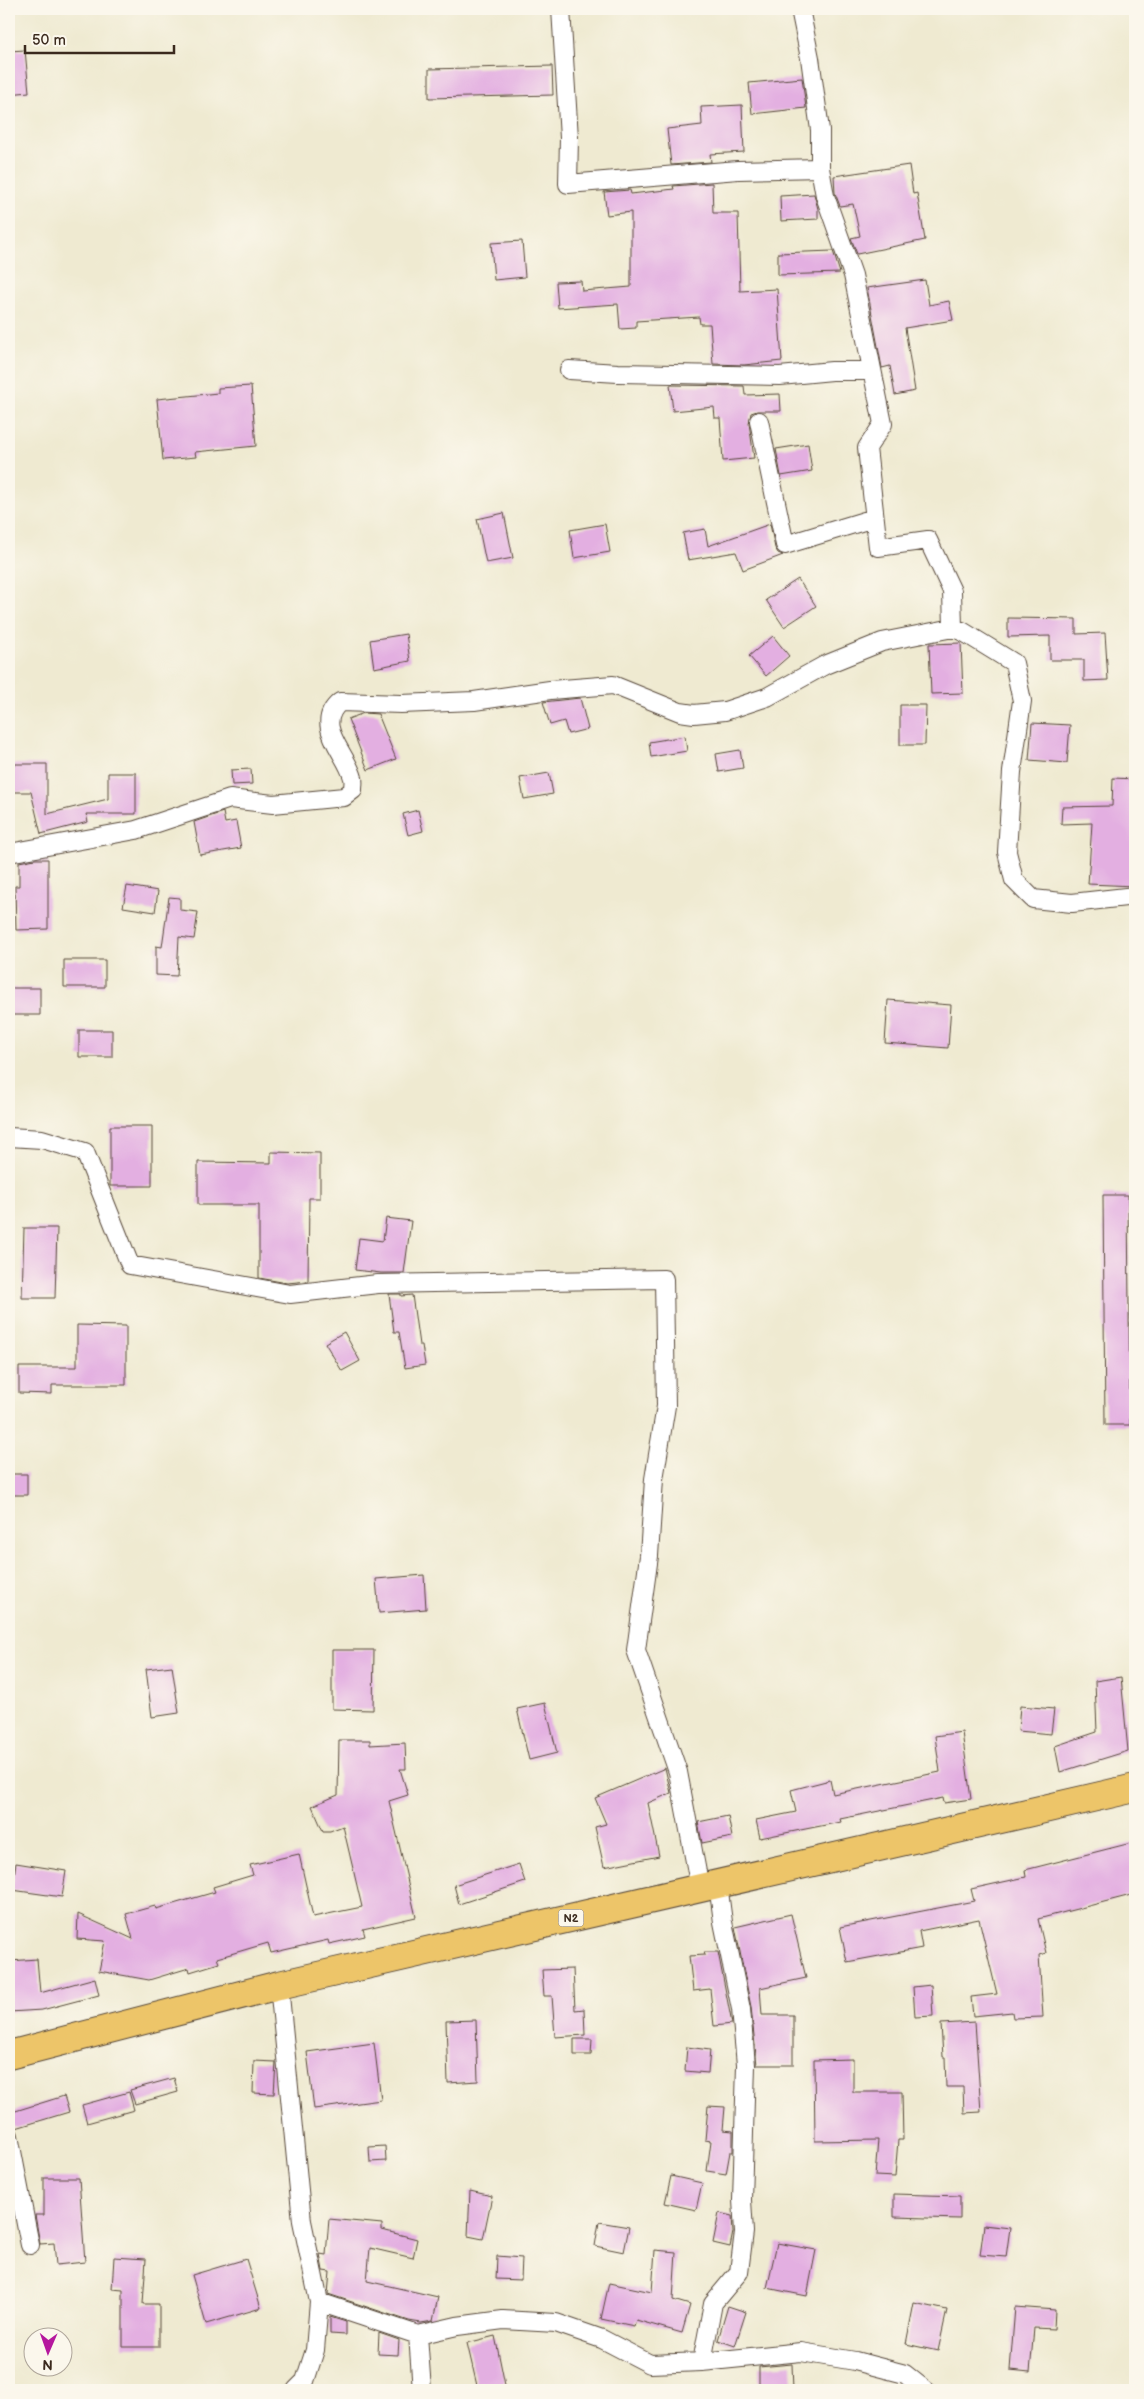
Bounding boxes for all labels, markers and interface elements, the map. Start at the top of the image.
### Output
scale bar [25,22,174,54]
text: 50 m [32,31,66,50]
road number: N2 [558,1910,584,1926]
north arrow [22,2326,72,2376]
text: N [42,2356,53,2373]

